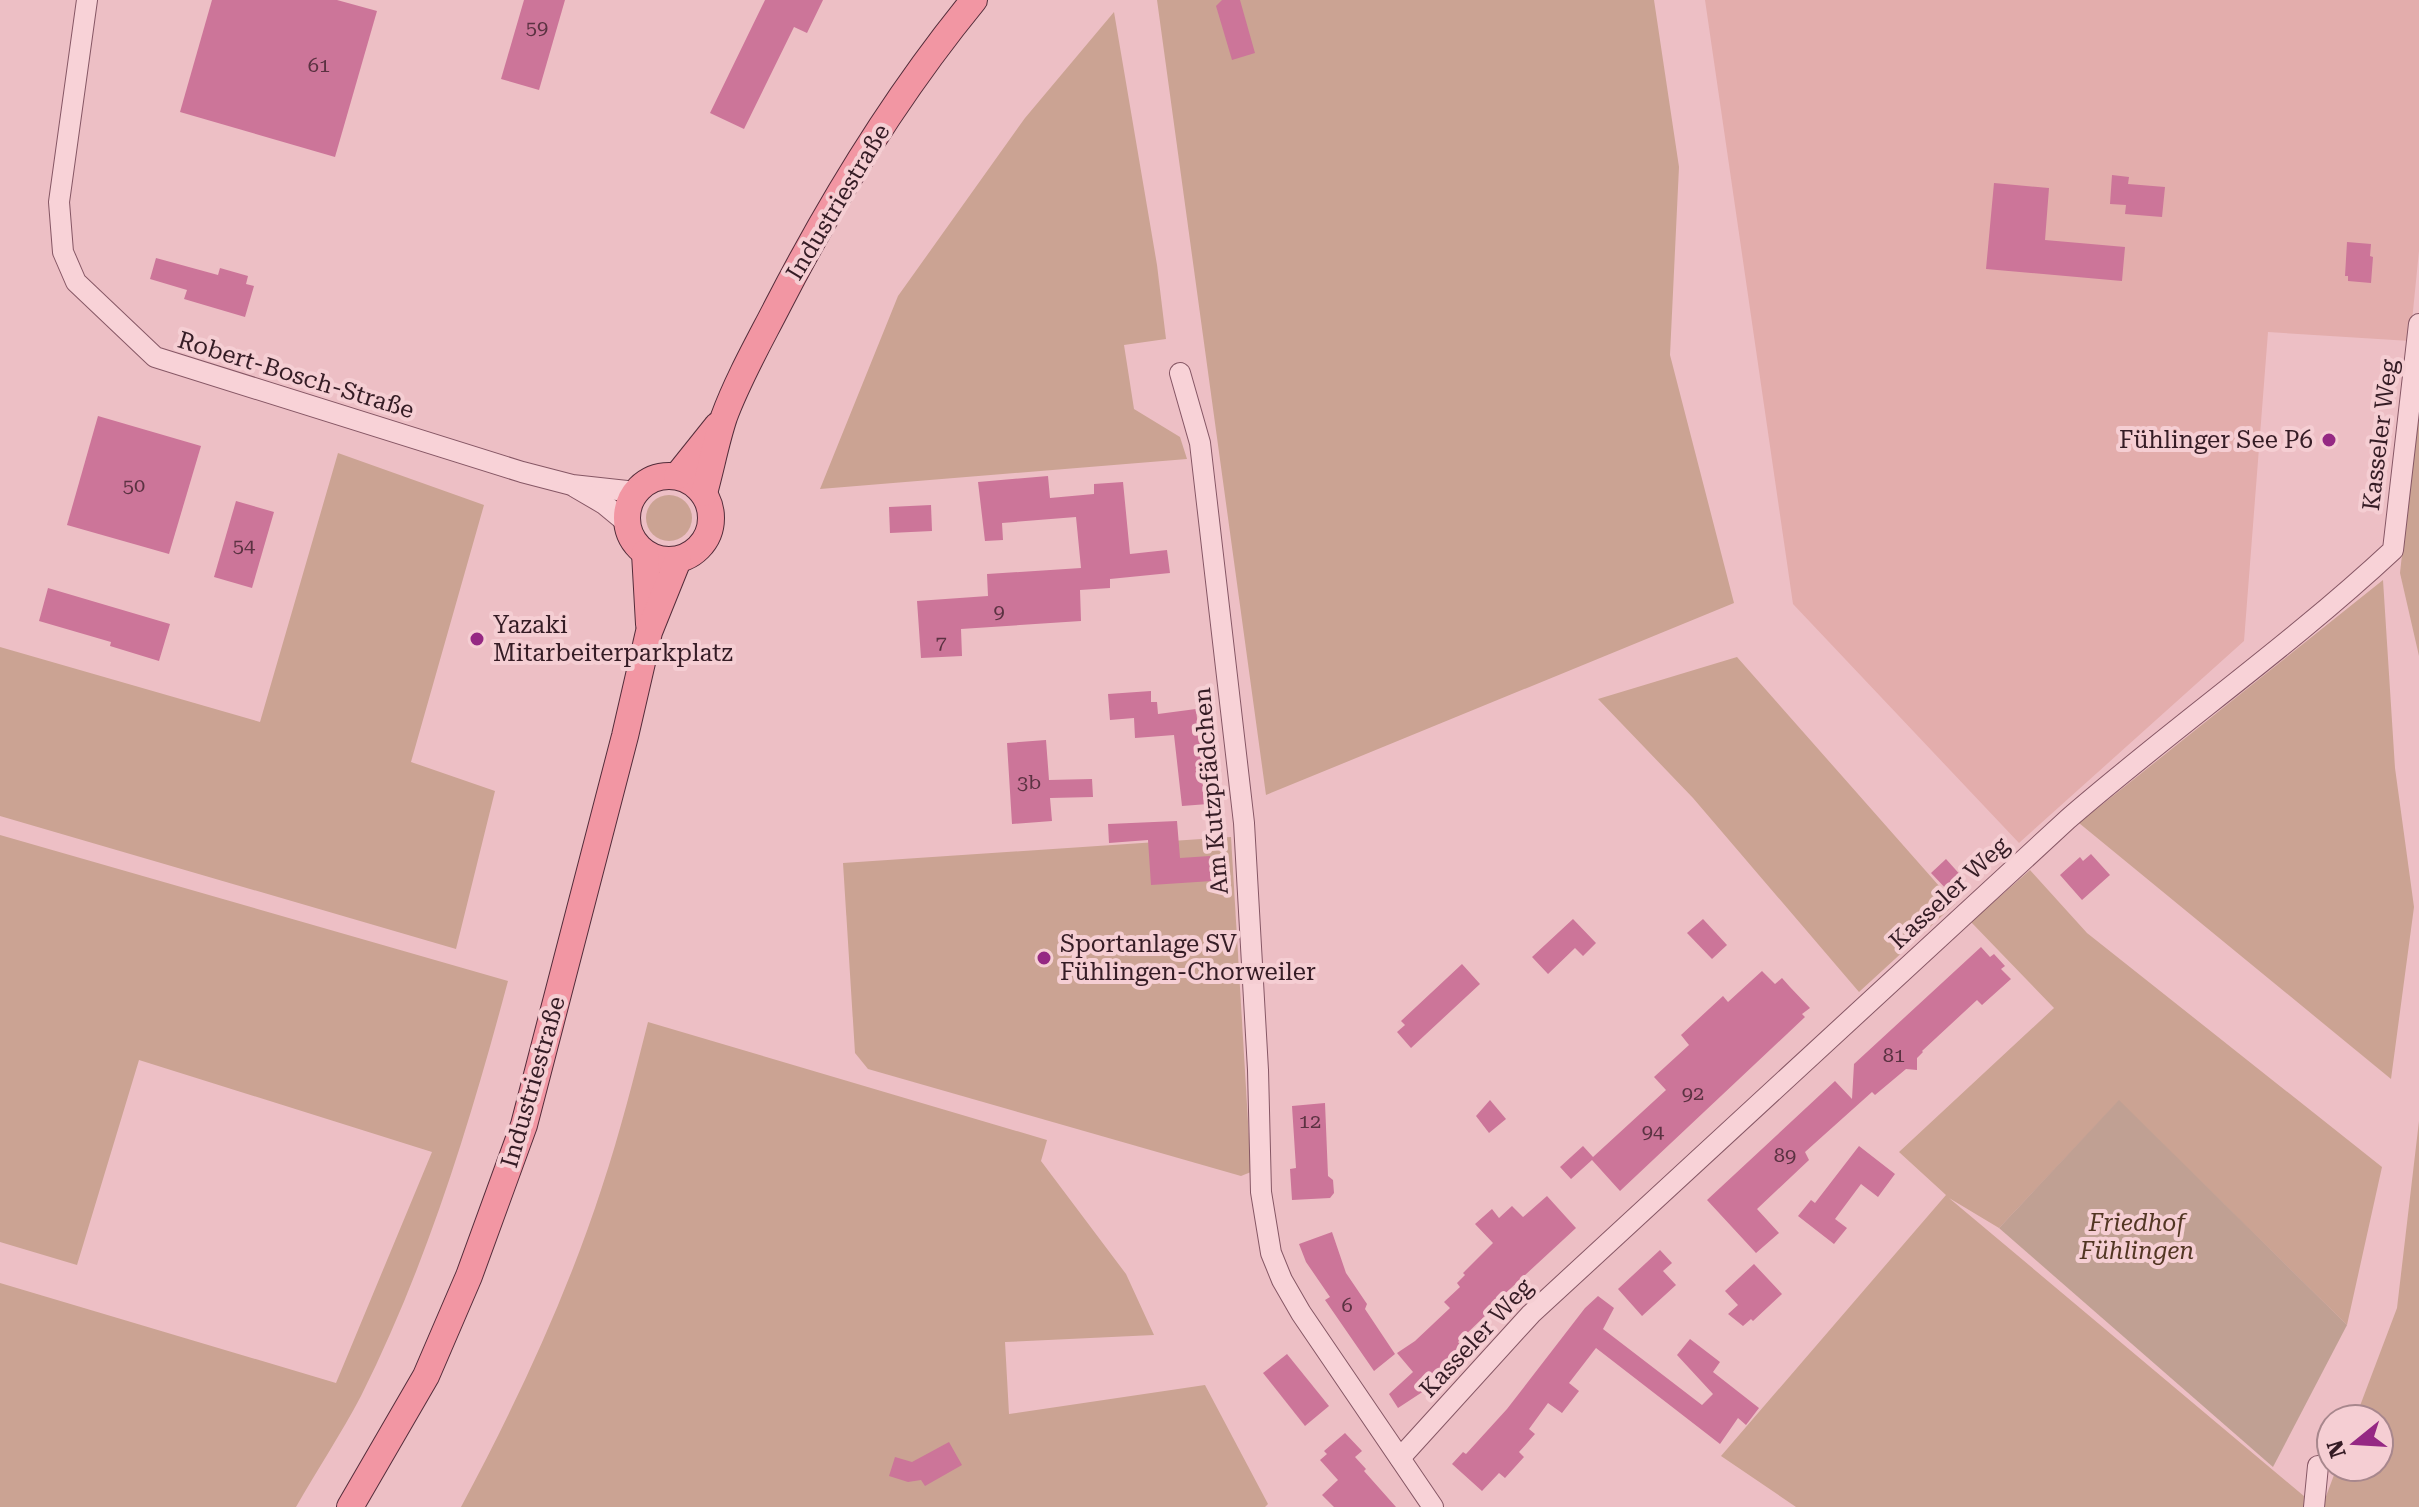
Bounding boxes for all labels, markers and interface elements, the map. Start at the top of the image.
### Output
house number: 59 [526,15,548,39]
house number: 61 [308,53,330,77]
street label: Industriestraße [780,119,896,285]
street label: Robert-Bosch-Straße [174,326,418,424]
street label: Kasseler Weg [2357,357,2403,512]
place label: Fühlinger See P6 [2119,426,2313,454]
marker: Fühlinger See P6 [2320,431,2338,449]
house number: 50 [123,473,145,497]
house number: 54 [233,533,256,557]
house number: 9 [993,599,1005,623]
place label: Yazaki Mitarbeiterparkplatz [493,611,733,667]
marker: Yazaki Mitarbeiterparkplatz [468,630,486,648]
house number: 7 [935,631,947,655]
street label: Am Kutzpfädchen [1188,686,1234,896]
house number: 3b [1017,770,1041,794]
street label: Kasseler Weg [1884,831,2014,955]
place label: Sportanlage SV Fühlingen-Chorweiler [1060,930,1316,986]
marker: Sportanlage SV Fühlingen-Chorweiler [1035,949,1053,967]
street label: Industriestraße [495,993,571,1171]
house number: 81 [1883,1043,1905,1067]
house number: 92 [1682,1081,1704,1105]
house number: 12 [1299,1109,1321,1133]
house number: 94 [1642,1119,1665,1143]
house number: 89 [1774,1143,1796,1167]
park label: Friedhof Fühlingen [2079,1209,2194,1265]
street label: Kasseler Weg [1414,1273,1538,1403]
house number: 6 [1341,1293,1353,1317]
north arrow [2315,1403,2395,1483]
text: N [2322,1437,2351,1461]

